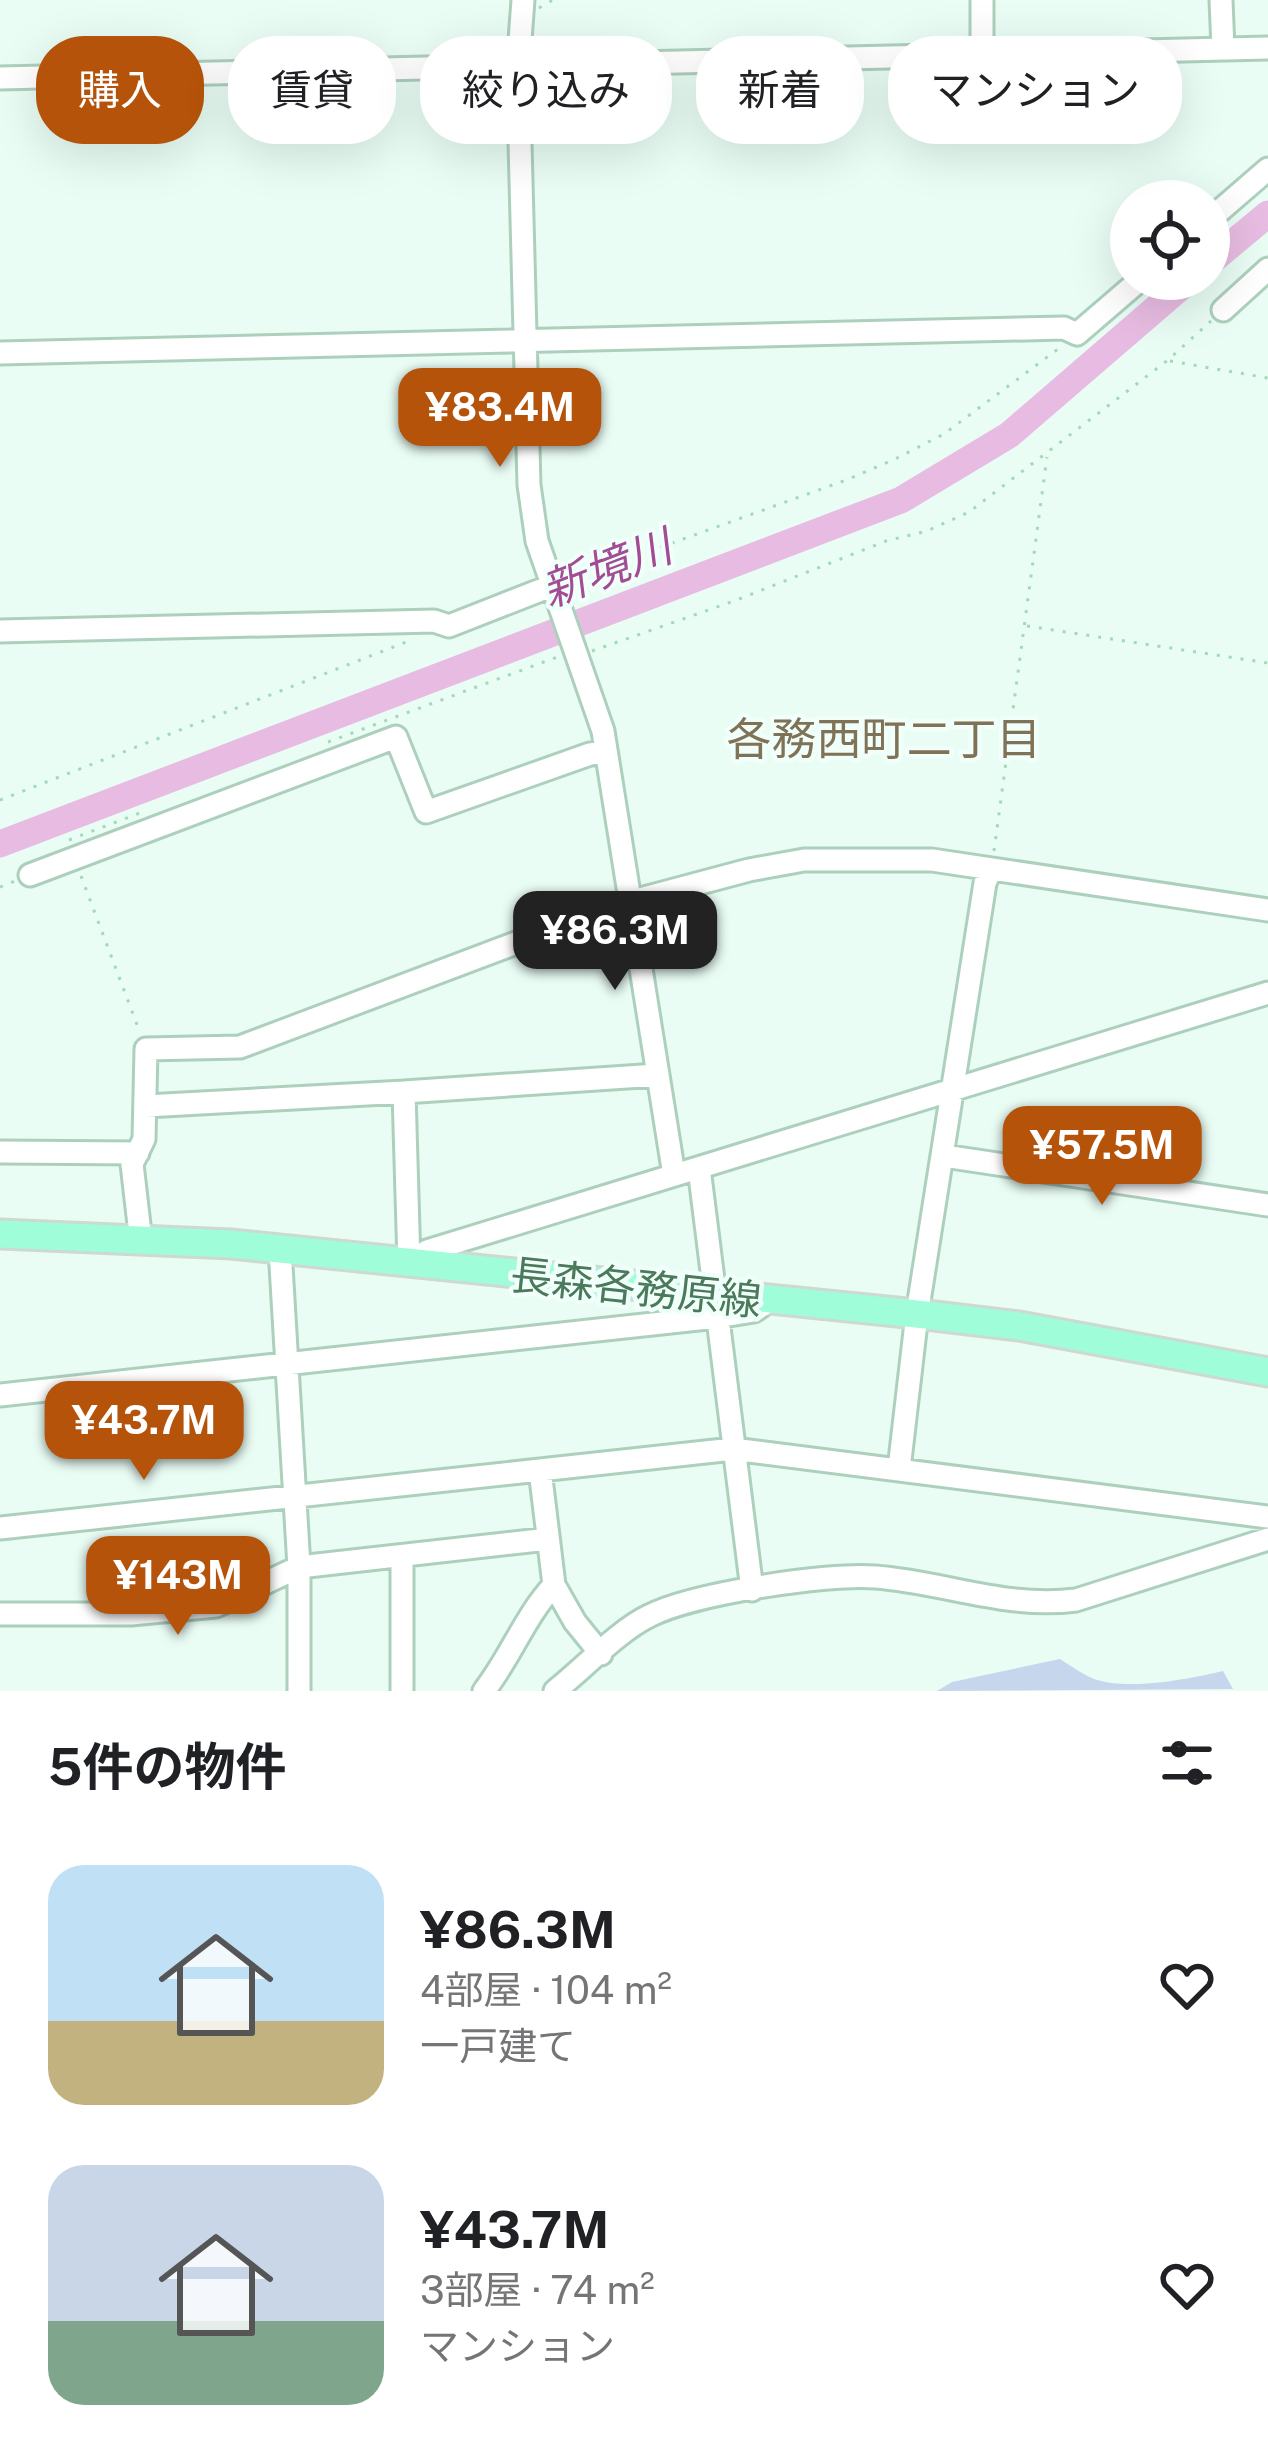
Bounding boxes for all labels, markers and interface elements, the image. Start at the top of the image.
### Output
chip: 購入 [36,36,204,144]
chip: 賃貸 [228,36,396,144]
chip: 絞り込み [420,36,672,144]
chip: 新着 [696,36,864,144]
chip: マンション [888,36,1182,144]
map controls [1110,180,1230,300]
button: locate [1110,180,1230,300]
pin: ¥83.4M [402,368,598,470]
text: ¥83.4M [425,384,575,430]
water label: 新境川 [533,518,682,617]
district label: 各務西町二丁目 [726,712,1042,765]
pin: ¥86.3M [517,891,713,993]
text: ¥86.3M [540,907,690,953]
pin: ¥57.5M [1004,1106,1200,1208]
text: ¥57.5M [1030,1122,1174,1168]
street label: 長森各務原線 [508,1249,764,1325]
pin: ¥43.7M [46,1381,242,1483]
text: ¥43.7M [72,1397,216,1443]
pin: ¥143M [94,1536,262,1638]
text: ¥143M [113,1552,243,1598]
icon: filters [1154,1730,1220,1796]
text: 5件の物件 [48,1737,286,1796]
text: ¥86.3M [420,1900,616,1959]
icon: home [144,1913,288,2057]
icon: heart [1154,1952,1220,2018]
text: 4部屋 · 104 m² [420,1967,672,2013]
text: 一戸建て [420,2023,576,2069]
text: ¥43.7M [420,2200,609,2259]
icon: home [144,2213,288,2357]
icon: heart [1154,2252,1220,2318]
text: 3部屋 · 74 m² [420,2267,655,2313]
text: マンション [420,2323,615,2369]

